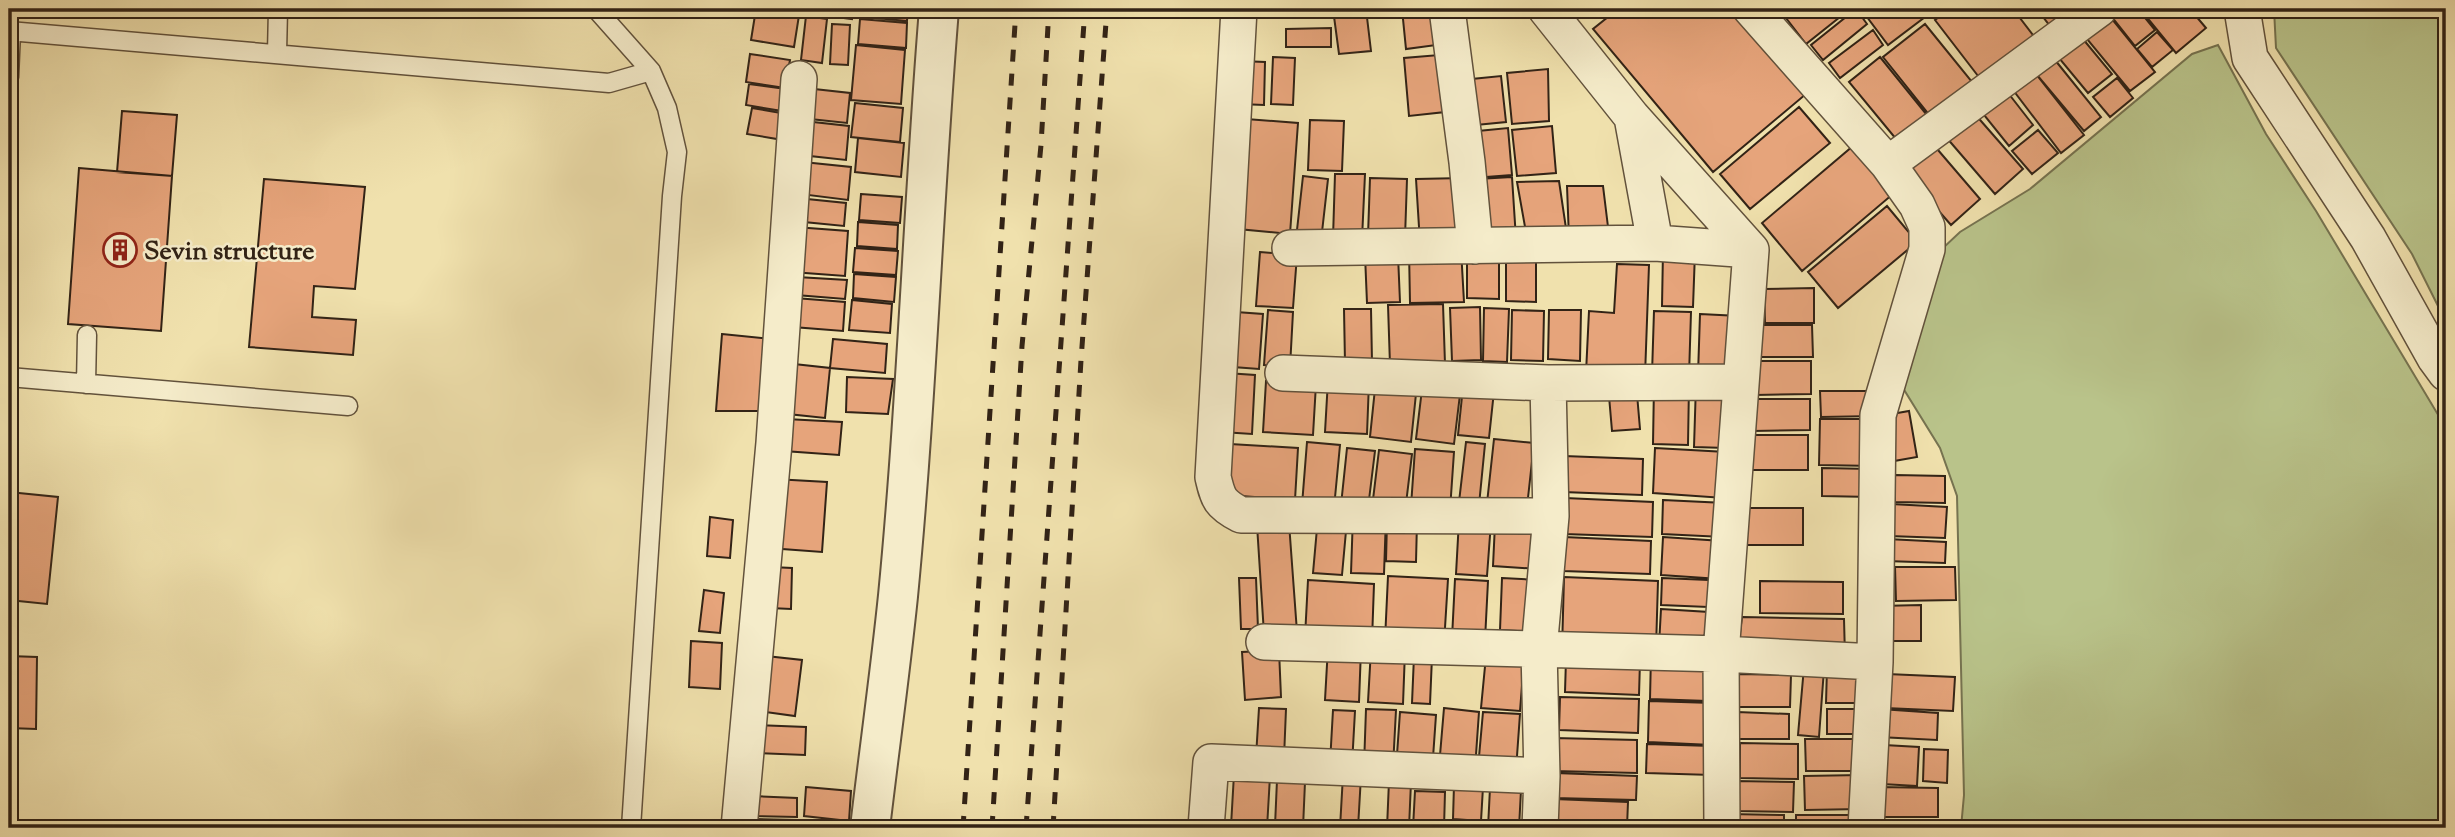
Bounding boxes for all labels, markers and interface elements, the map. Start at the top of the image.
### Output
building icon: Sevin structure [101,231,139,269]
place label: Sevin structure [144,234,314,271]

